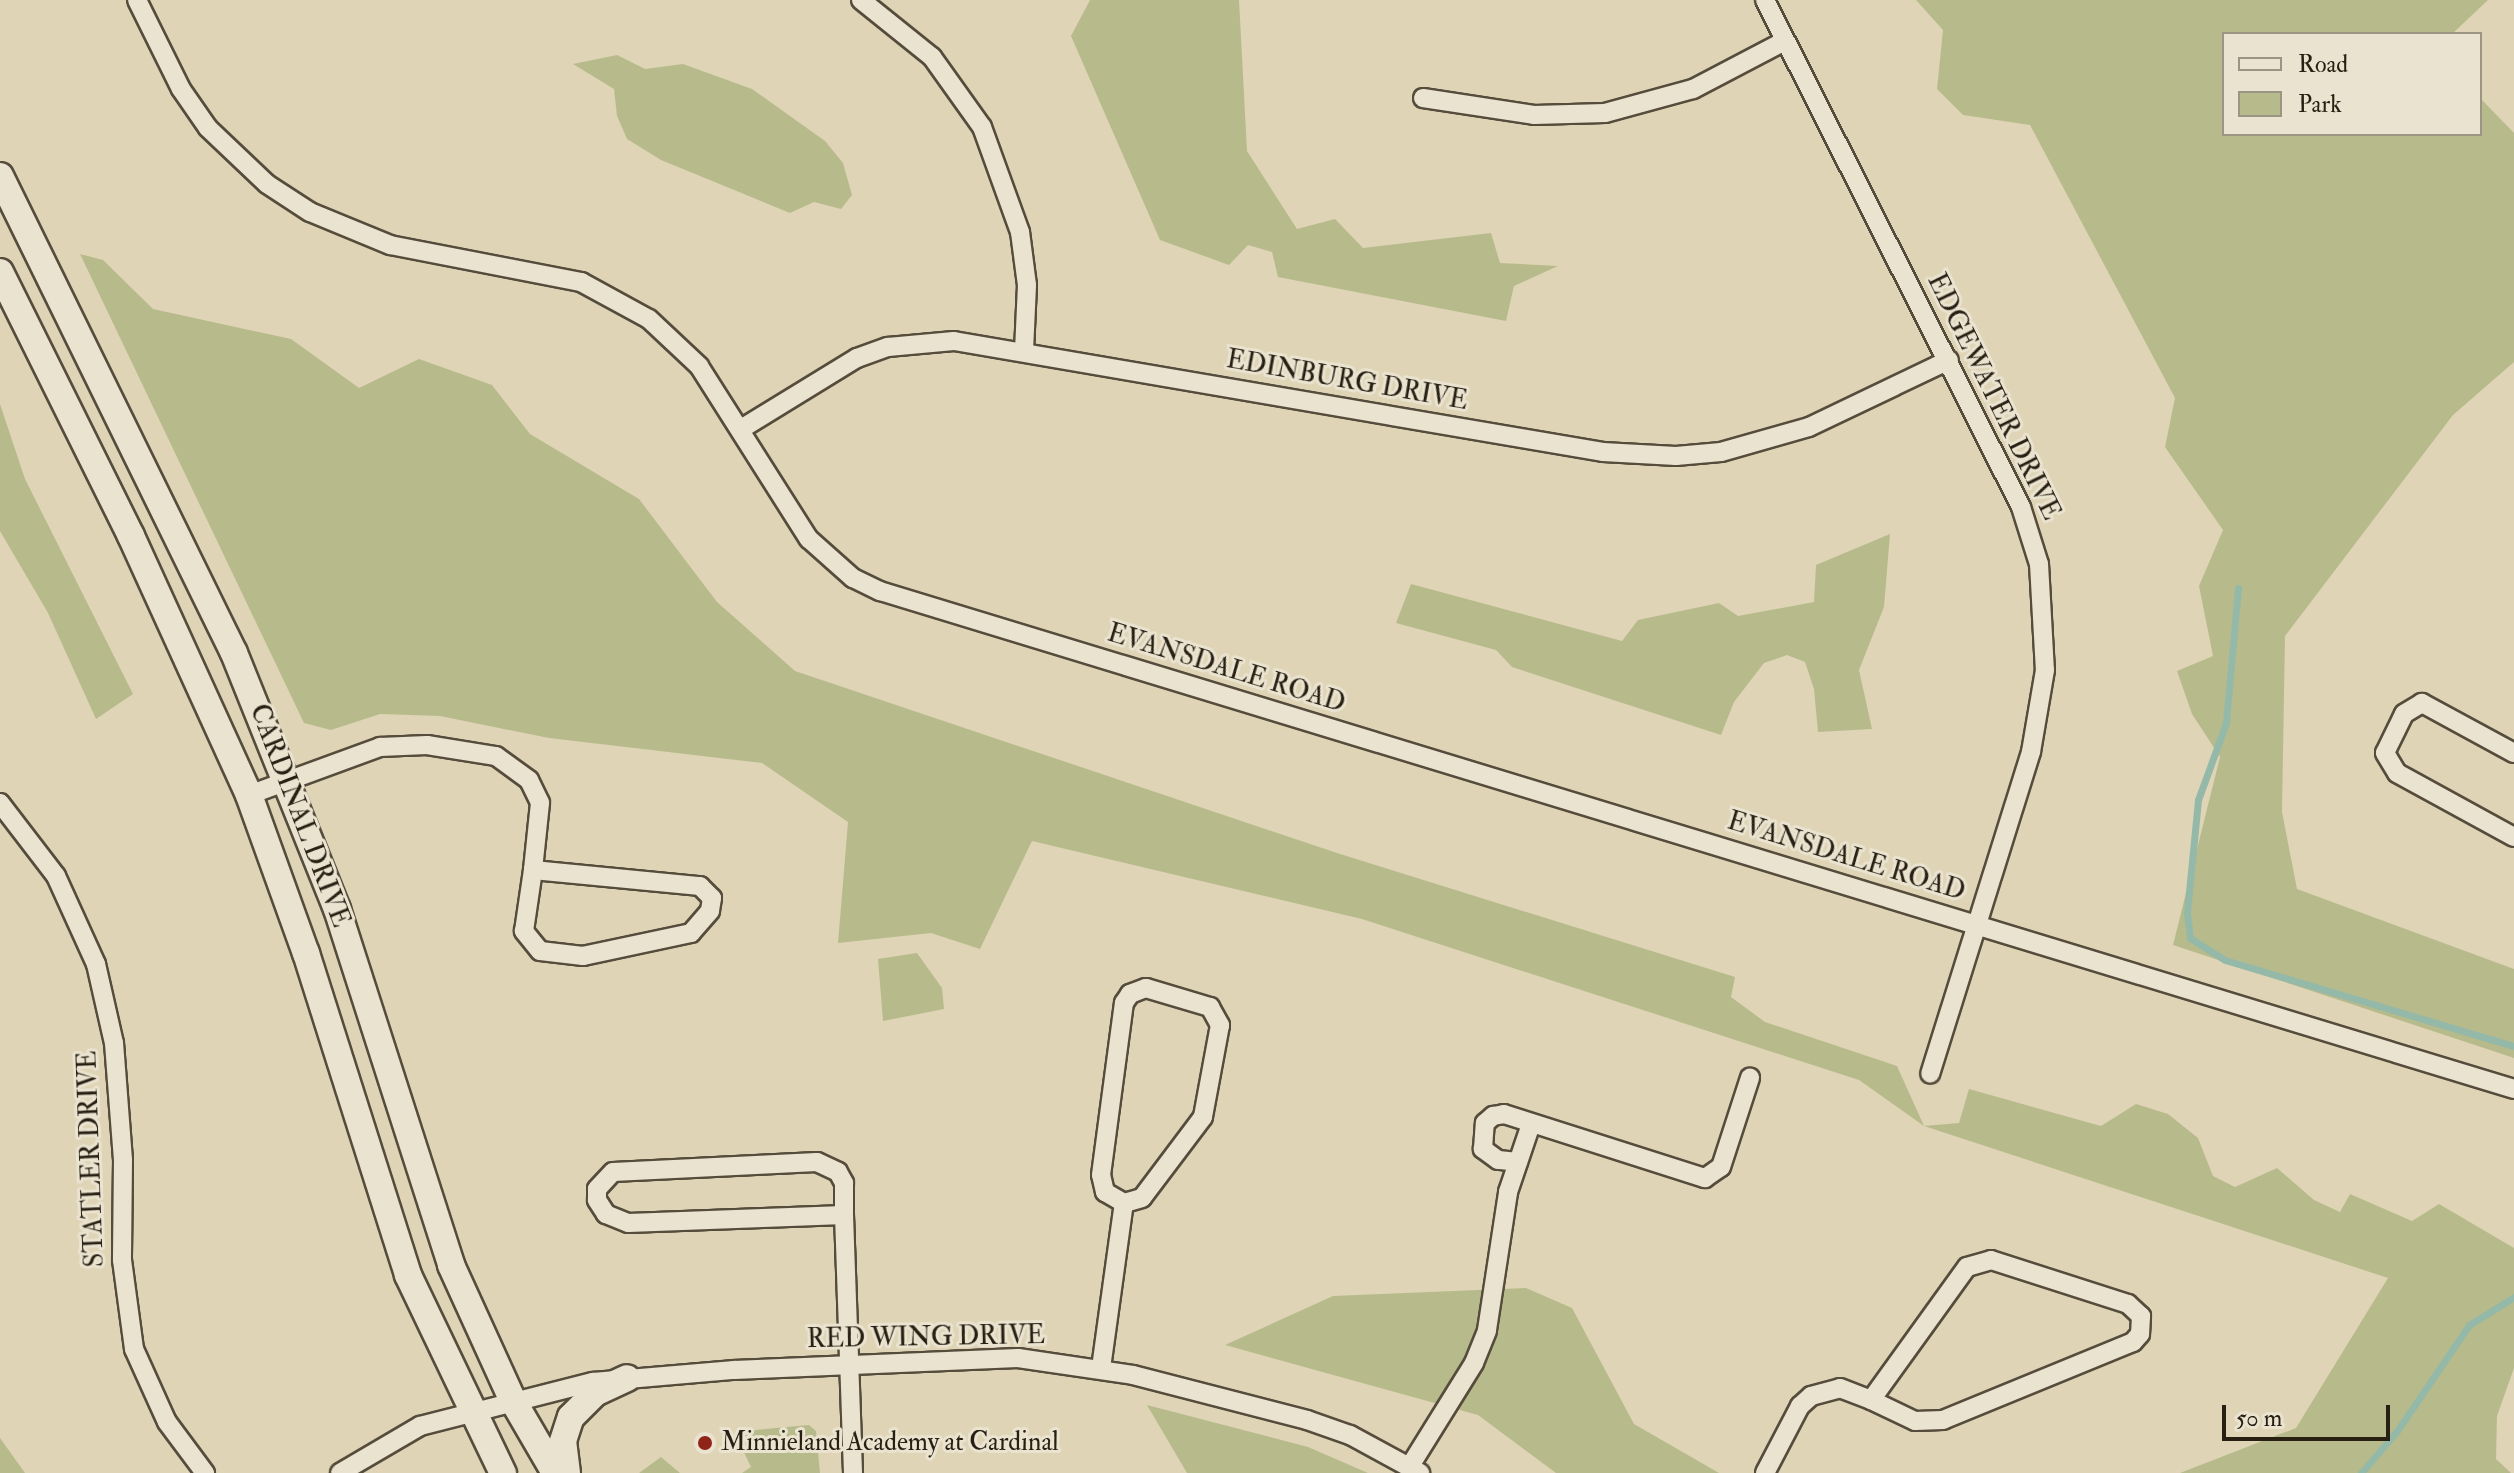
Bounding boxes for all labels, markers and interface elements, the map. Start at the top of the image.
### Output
legend [2222,32,2482,136]
text: Road [2298,49,2348,80]
text: Park [2298,89,2342,120]
street label: EDGEWATER DRIVE [1920,269,2066,525]
street label: EDINBURG DRIVE [1224,344,1470,418]
street label: EVANSDALE ROAD [1103,618,1349,720]
street label: CARDINAL DRIVE [242,700,356,932]
street label: EVANSDALE ROAD [1723,806,1969,908]
street label: STATLER DRIVE [73,1050,111,1268]
street label: RED WING DRIVE [807,1320,1045,1356]
scale bar [2226,1389,2394,1439]
text: 50 m [2236,1403,2282,1434]
place label: Minnieland Academy at Cardinal [721,1427,1059,1459]
marker: Minnieland Academy at Cardinal [696,1434,714,1452]

